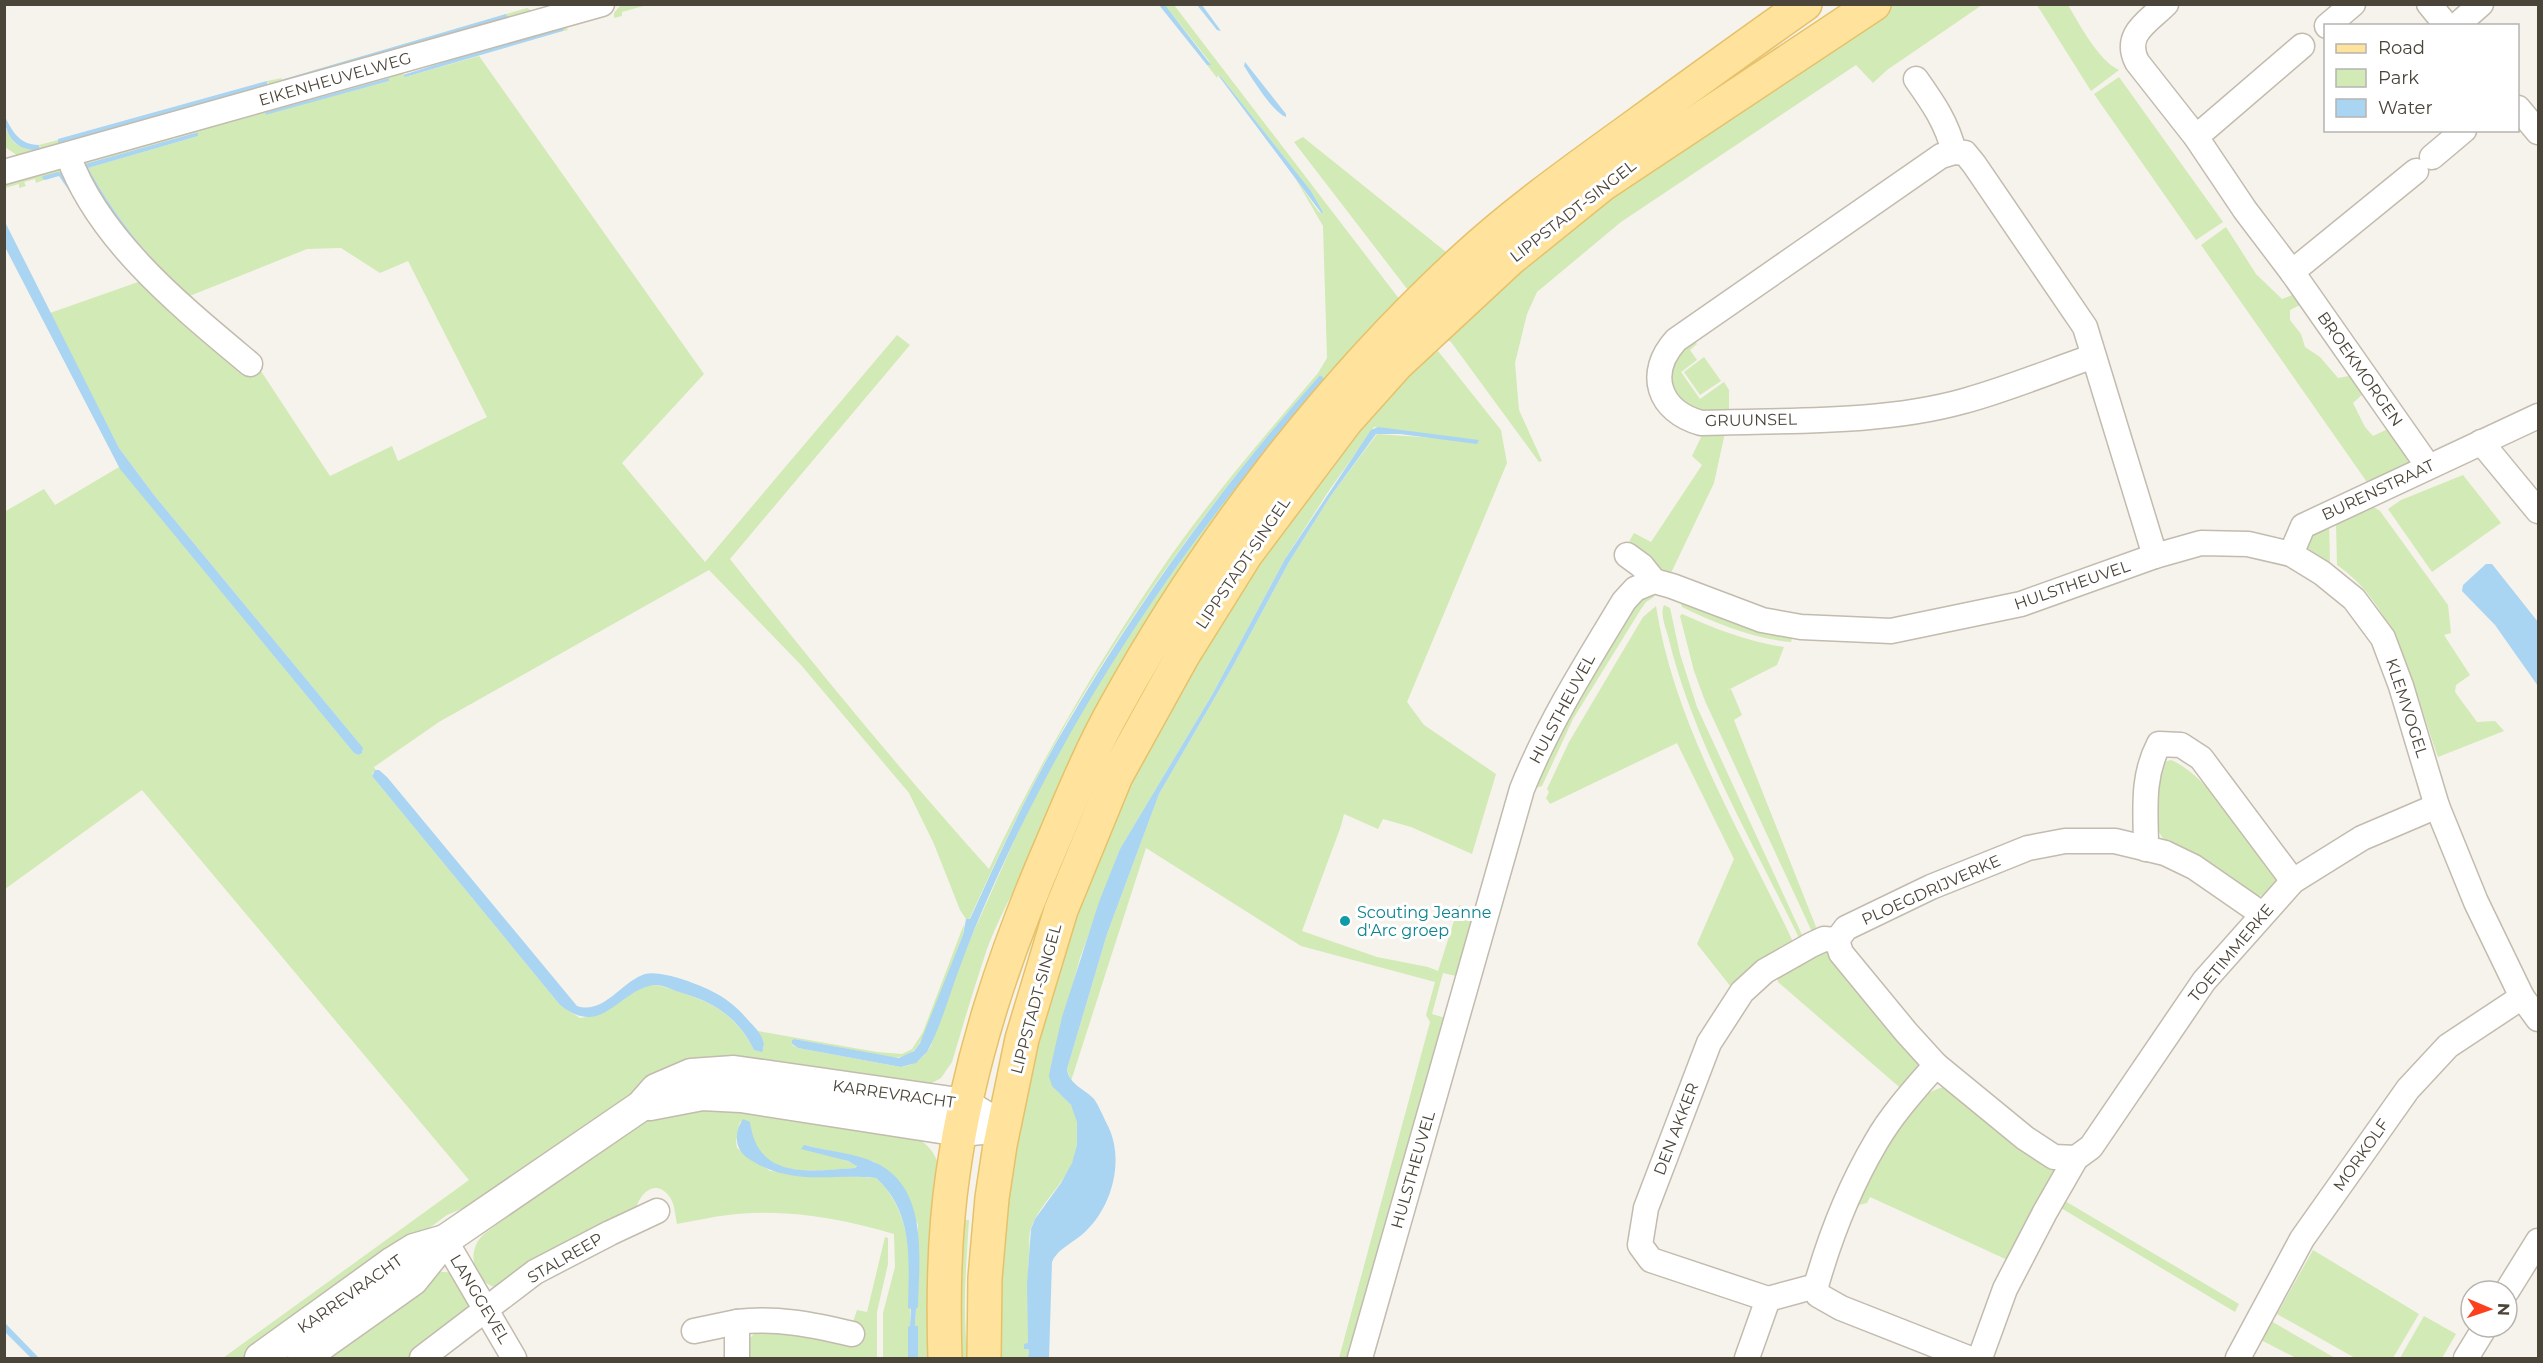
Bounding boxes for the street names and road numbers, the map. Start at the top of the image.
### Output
street label: EIKENHEUVELWEG [257,48,413,110]
street label: LIPPSTADT-SINGEL [1506,156,1640,266]
street label: BROEKMORGEN [2313,308,2407,430]
street label: GRUUNSEL [1705,410,1798,430]
street label: BURENSTRAAT [2319,455,2438,524]
street label: LIPPSTADT-SINGEL [1192,493,1294,632]
street label: HULSTHEUVEL [2012,556,2133,614]
street label: HULSTHEUVEL [1525,650,1599,767]
street label: KLEMVOGEL [2382,656,2432,761]
street label: PLOEGDRIJVERKE [1859,851,2003,929]
street label: TOETIMMERKE [2184,900,2278,1006]
street label: LIPPSTADT-SINGEL [1007,921,1065,1076]
street label: KARREVRACHT [832,1076,957,1112]
street label: DEN AKKER [1650,1080,1702,1178]
street label: HULSTHEUVEL [1387,1109,1439,1231]
street label: MORKOLF [2329,1115,2393,1195]
street label: STALREEP [524,1229,606,1287]
street label: KARREVRACHT [294,1250,407,1337]
street label: LANGGEVEL [446,1251,514,1347]

